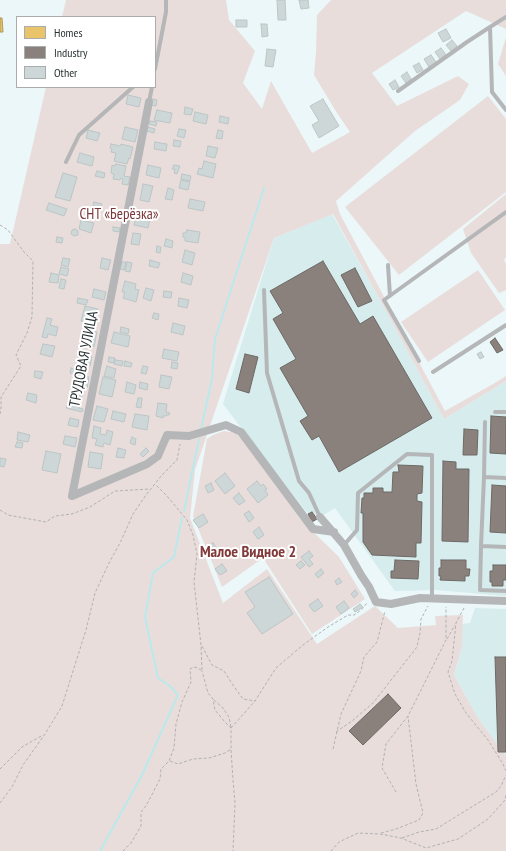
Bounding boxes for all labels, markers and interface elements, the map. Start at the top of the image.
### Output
legend [16,16,156,88]
text: Homes [54,25,82,40]
text: Industry [54,45,88,60]
text: Other [54,65,77,80]
park label: СНТ «Берёзка» [79,206,159,224]
street label: ТРУДОВАЯ УЛИЦА [66,309,102,409]
district label: Малое Видное 2 [200,542,296,562]

